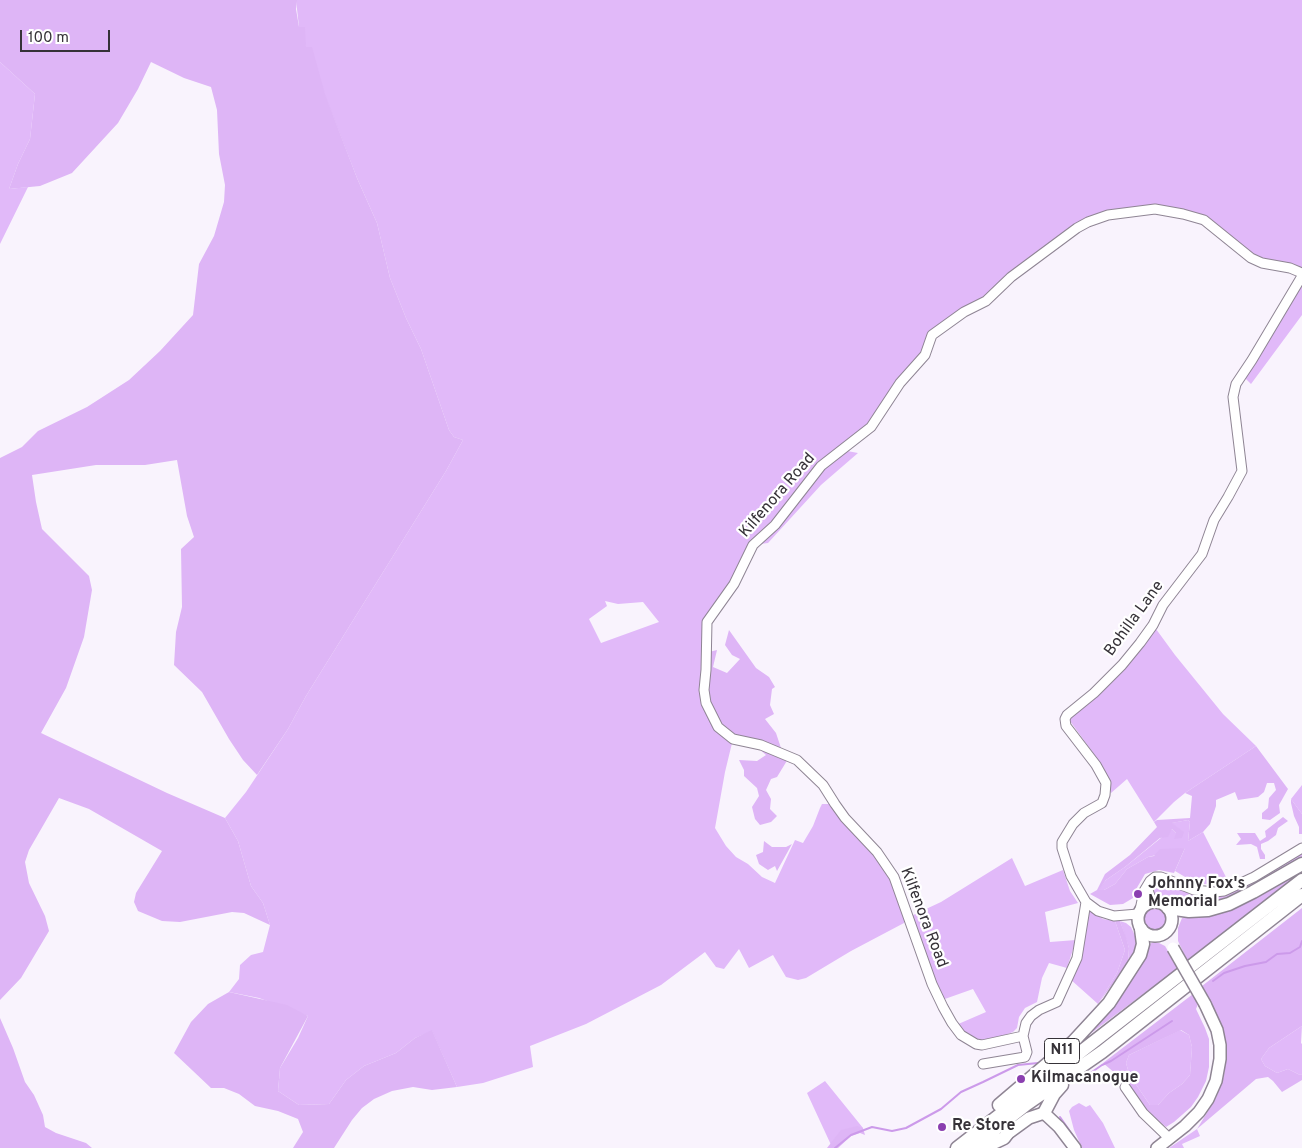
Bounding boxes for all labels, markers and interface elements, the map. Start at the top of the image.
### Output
scale bar [22,20,112,52]
text: 100 m [28,29,69,48]
street label: Kilfenora Road [736,450,820,542]
street label: Bohilla Lane [1101,578,1169,660]
street label: Kilfenora Road [895,865,951,971]
place label: Johnny Fox's Memorial [1148,875,1245,913]
marker: Johnny Fox's Memorial [1132,888,1144,900]
road number: N11 [1044,1038,1080,1064]
place label: Kilmacanogue [1031,1069,1138,1089]
marker: Kilmacanogue [1015,1073,1027,1085]
place label: Re Store [952,1117,1015,1137]
marker: Re Store [936,1121,948,1133]

